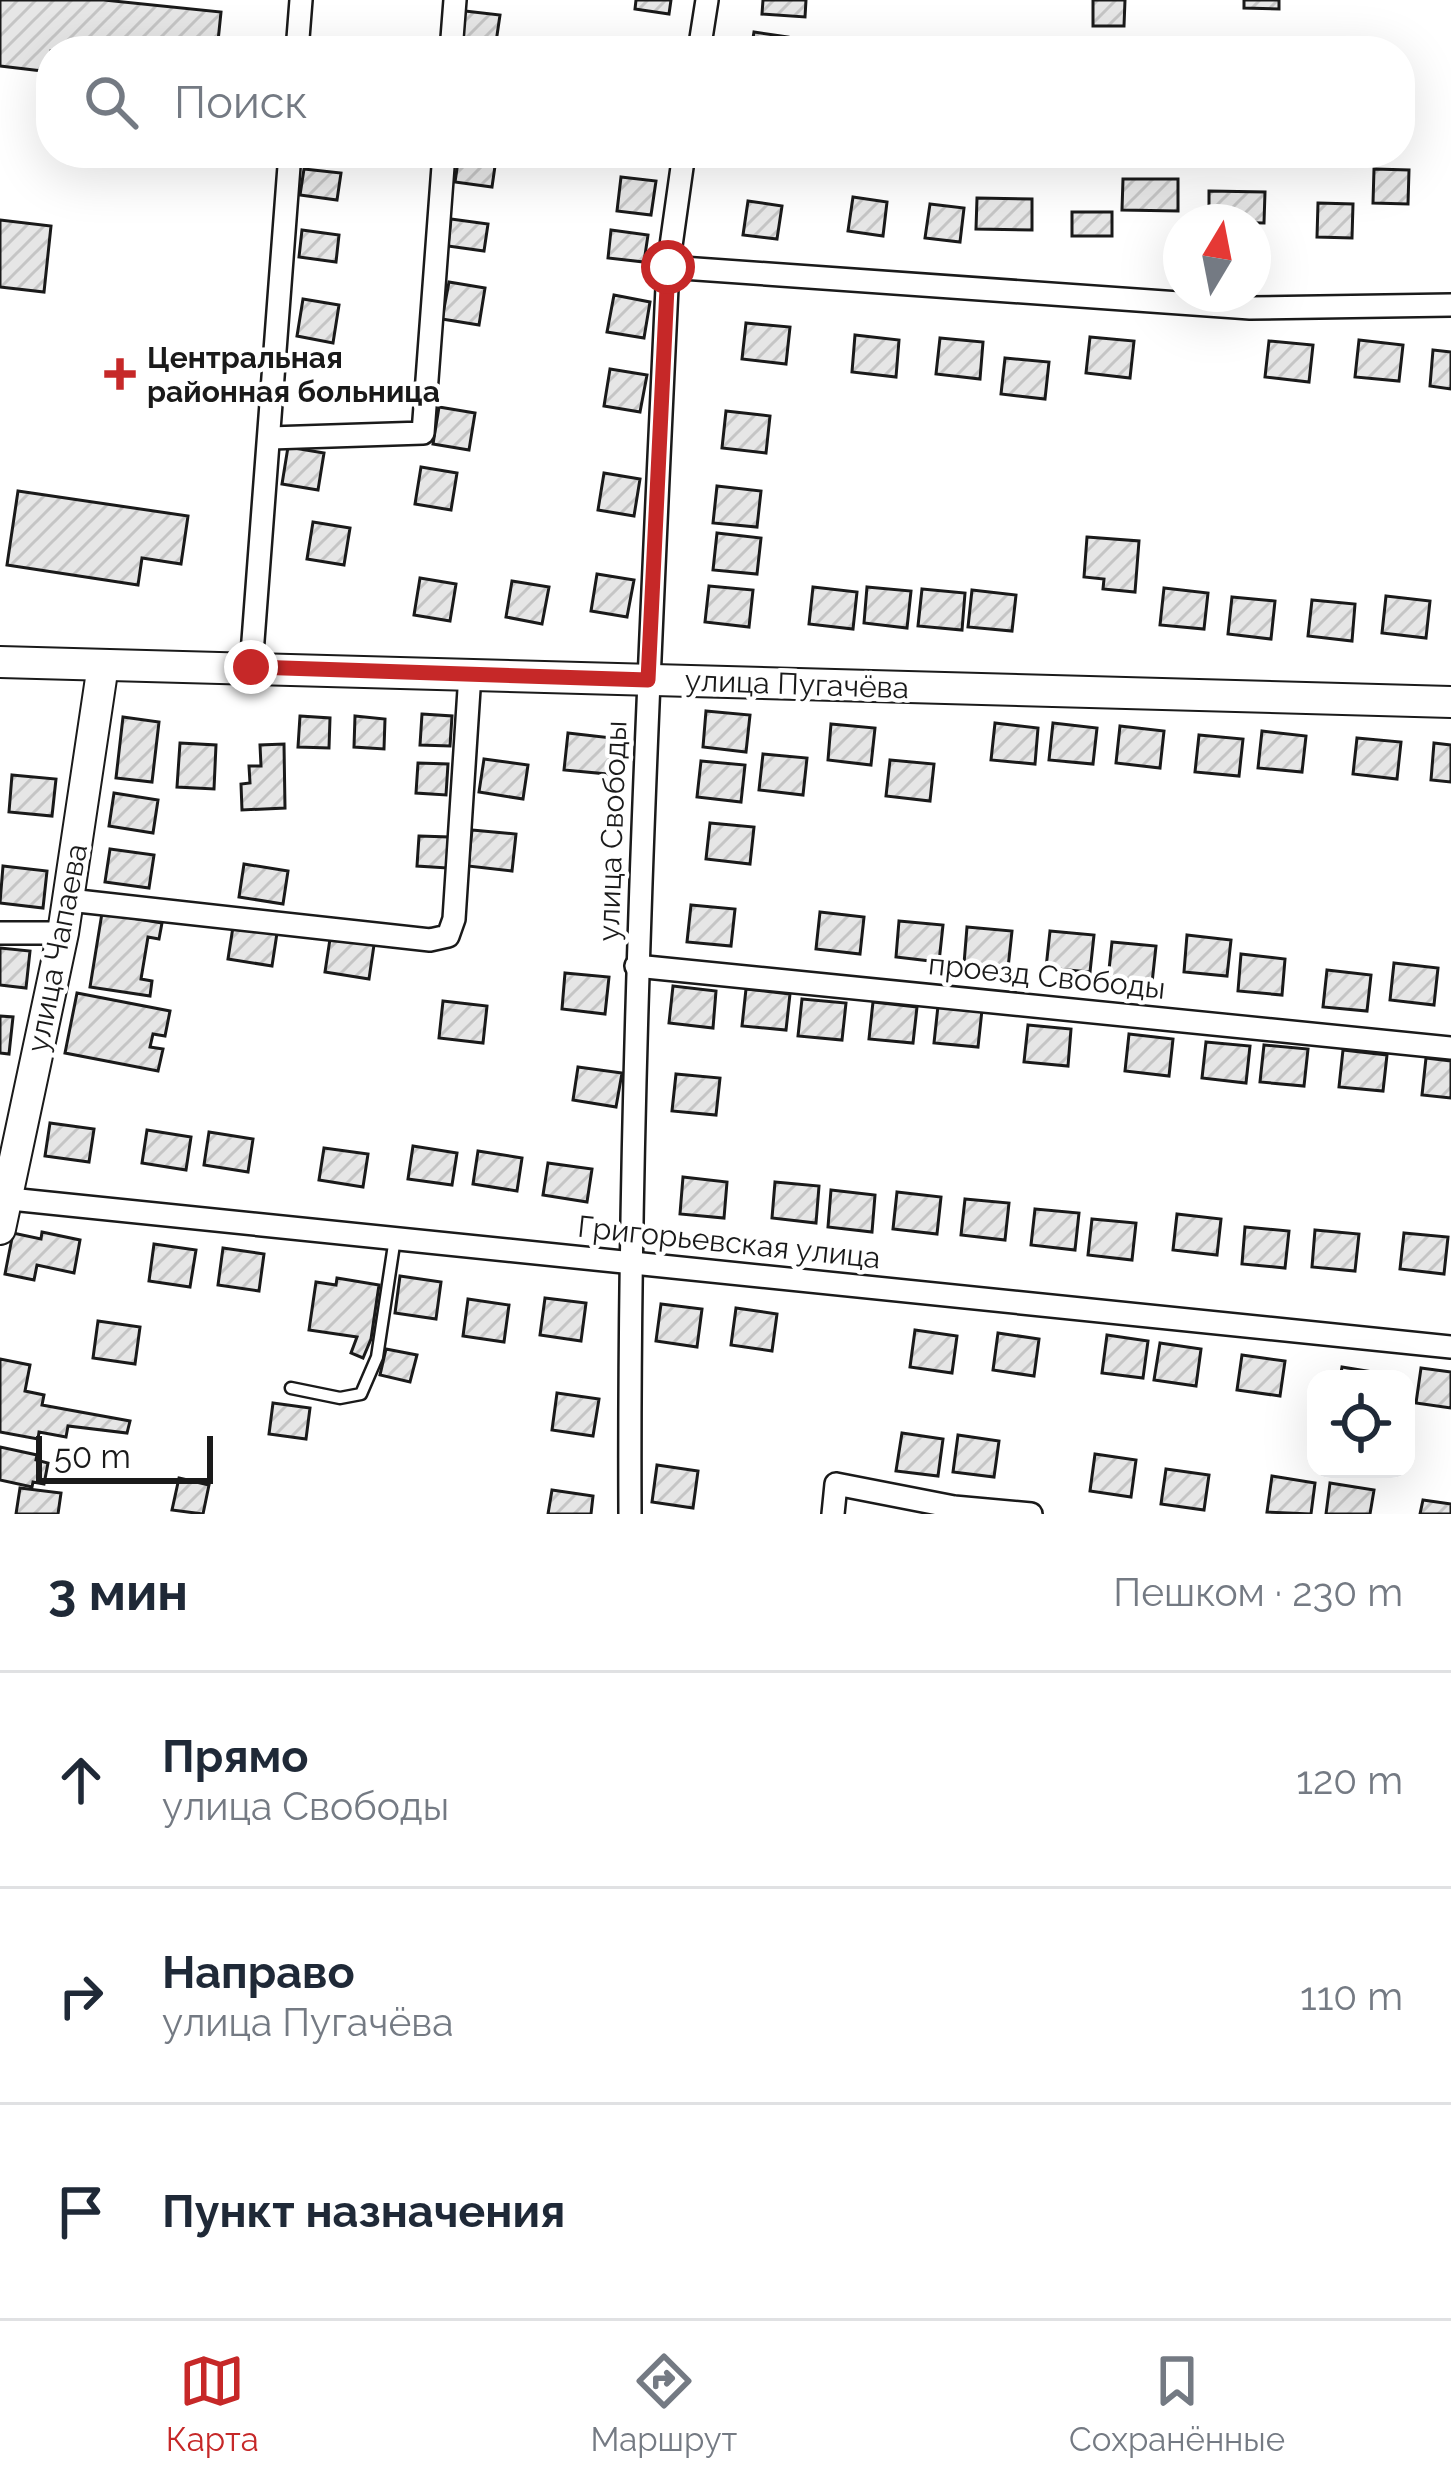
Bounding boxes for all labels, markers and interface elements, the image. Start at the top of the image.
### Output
search box [36,36,1415,168]
icon: search [78,69,144,135]
text: Поиск [174,76,308,129]
north arrow [1163,204,1271,312]
route start [641,240,695,294]
place label: Центральная районная больница [147,340,440,409]
marker: Центральная районная больница [104,358,136,390]
route end [224,640,278,694]
street label: улица Пугачёва [684,663,910,705]
street label: улица Свободы [591,720,633,942]
street label: улица Чапаева [20,841,94,1055]
street label: проезд Свободы [927,946,1167,1006]
street label: Григорьевская улица [576,1209,882,1275]
map controls [1307,1370,1415,1478]
button: locate [1307,1370,1415,1478]
scale bar [36,1430,213,1483]
text: 50 m [54,1437,131,1476]
text: 3 мин [48,1562,188,1622]
text: Пешком · 230 m [1113,1569,1403,1615]
text: Прямо [162,1730,309,1783]
icon: ahead [48,1747,114,1813]
text: 120 m [1296,1757,1403,1803]
text: улица Свободы [162,1783,449,1829]
text: Направо [162,1946,355,1999]
icon: right [48,1963,114,2029]
text: 110 m [1300,1973,1403,2019]
text: улица Пугачёва [162,1999,453,2045]
icon: arrive [48,2179,114,2245]
text: Пункт назначения [162,2185,565,2238]
tab: Карта [166,2348,259,2459]
tab: Маршрут [590,2348,737,2459]
tab: Сохранённые [1069,2348,1285,2459]

